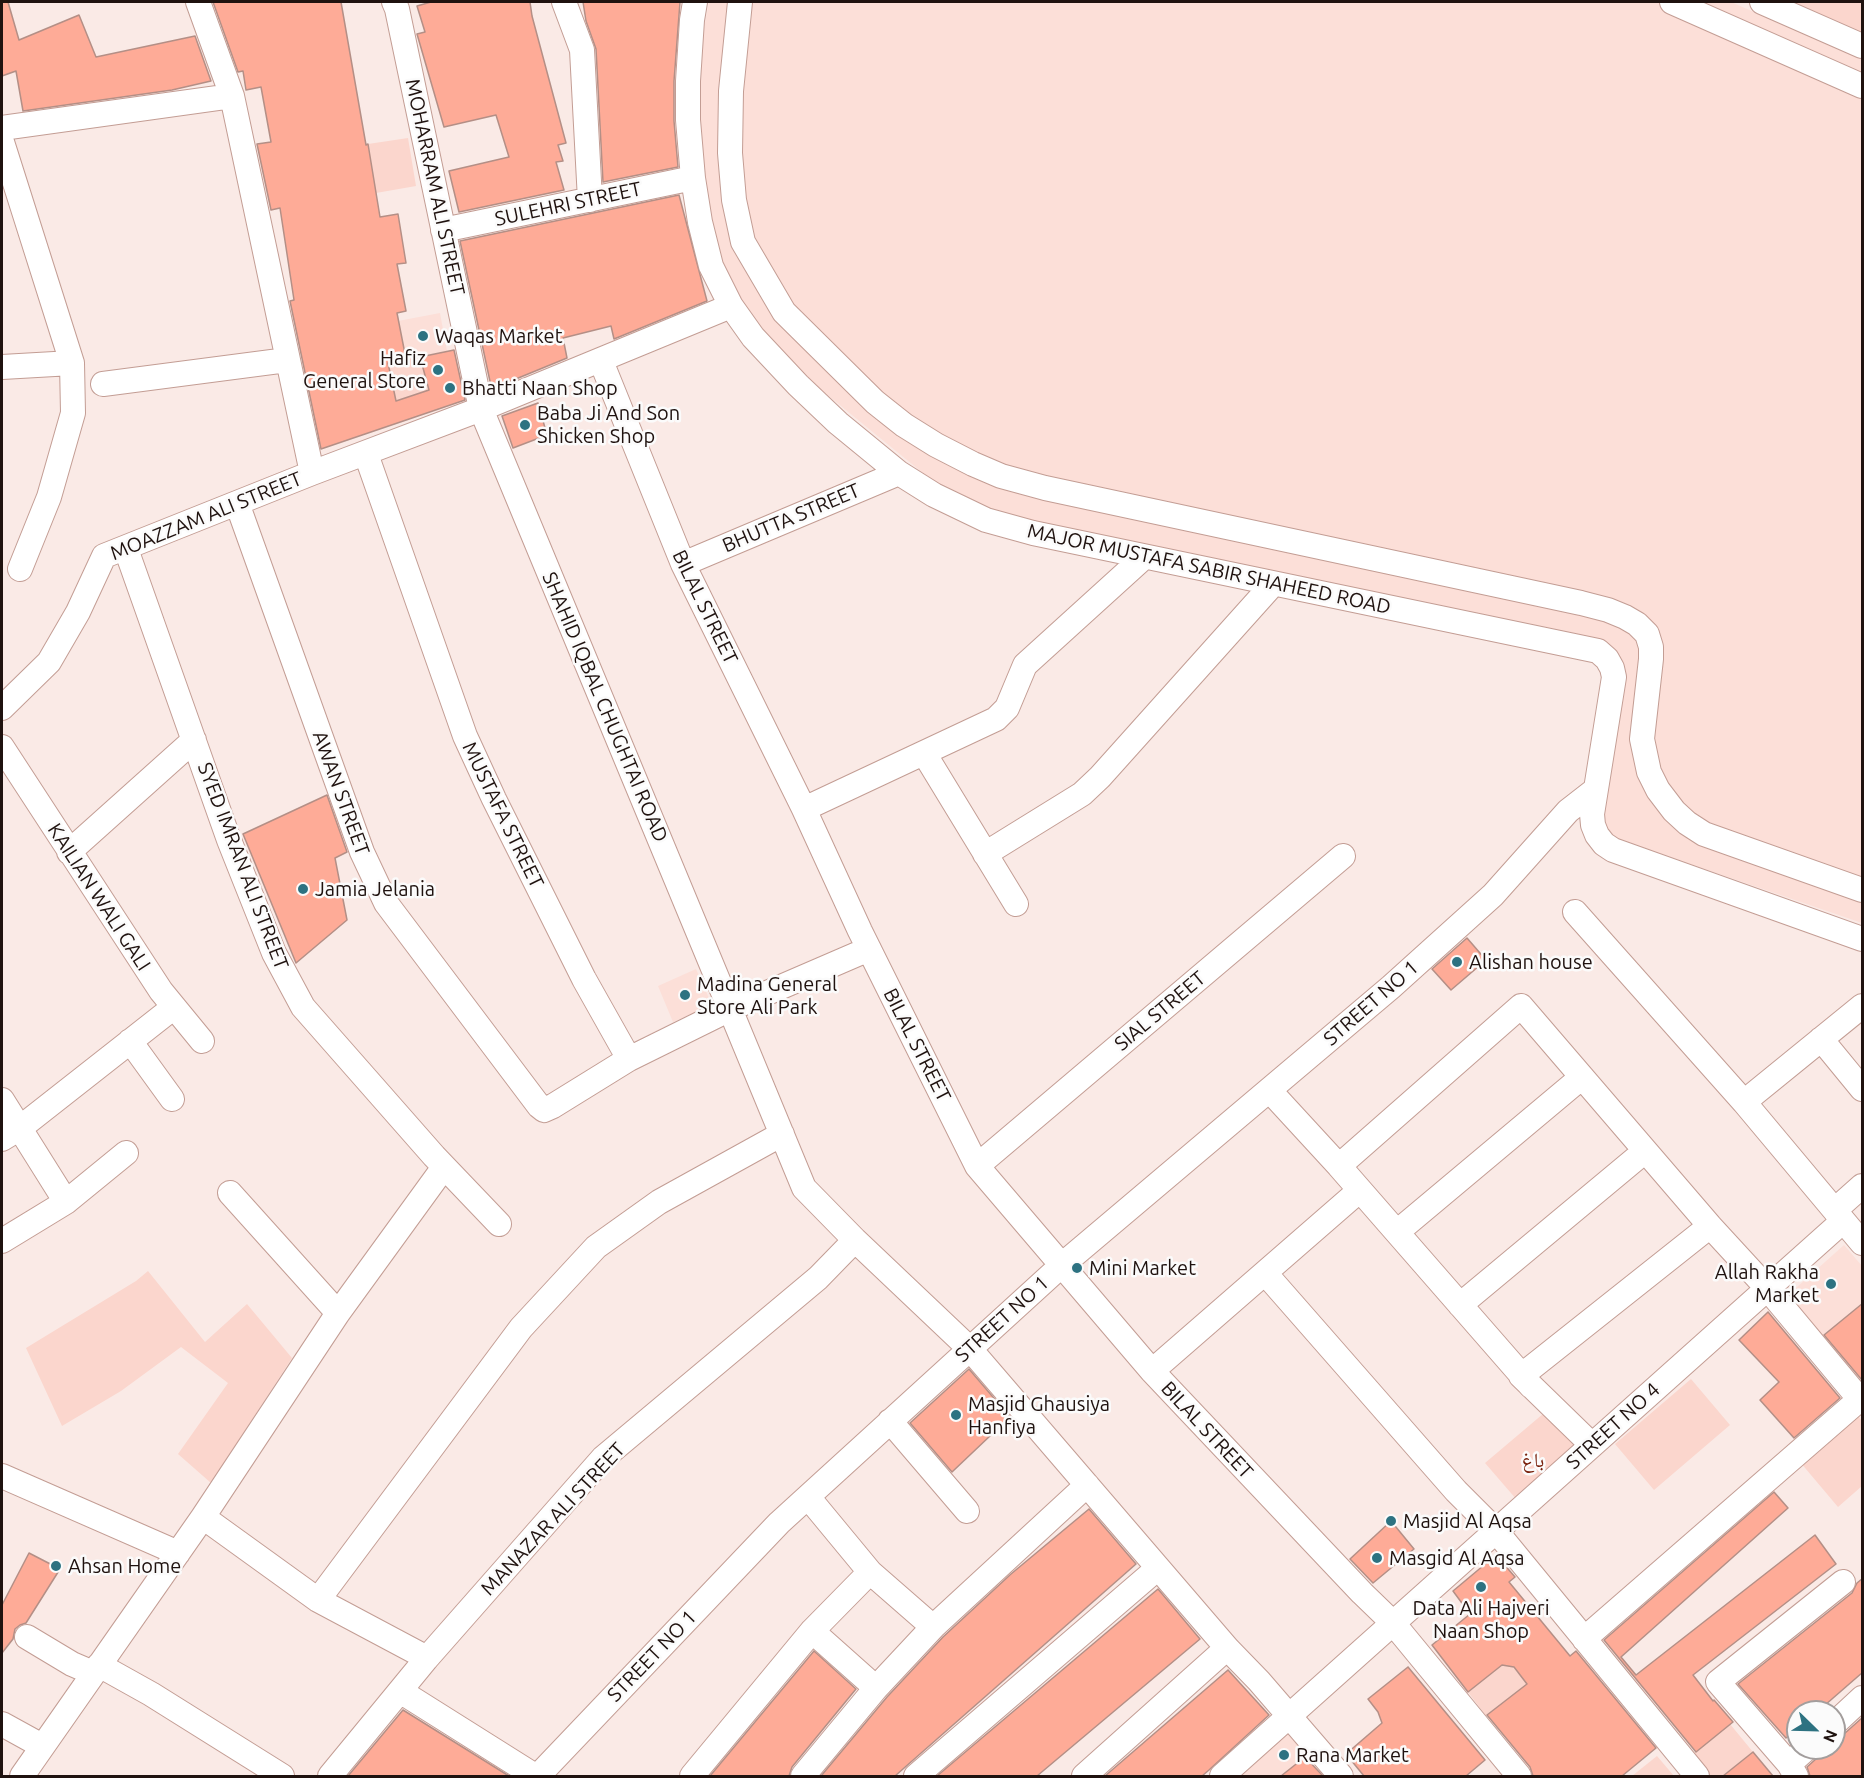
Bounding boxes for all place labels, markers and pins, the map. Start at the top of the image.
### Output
place label: Waqas Market [435,324,563,348]
marker: Waqas Market [416,329,430,343]
place label: Hafiz General Store [303,346,426,393]
marker: Hafiz General Store [431,363,445,377]
place label: Bhatti Naan Shop [462,376,618,400]
marker: Bhatti Naan Shop [443,381,457,395]
place label: Baba Ji And Son Shicken Shop [537,401,680,448]
marker: Baba Ji And Son Shicken Shop [518,418,532,432]
place label: Jamia Jelania [315,877,435,901]
marker: Jamia Jelania [296,882,310,896]
place label: Alishan house [1469,950,1593,974]
marker: Alishan house [1450,955,1464,969]
place label: Madina General Store Ali Park [697,972,837,1019]
marker: Madina General Store Ali Park [678,988,692,1002]
place label: Mini Market [1089,1256,1196,1280]
place label: Allah Rakha Market [1715,1260,1819,1307]
marker: Mini Market [1070,1261,1084,1275]
marker: Allah Rakha Market [1824,1277,1838,1291]
place label: Masjid Ghausiya Hanfiya [968,1392,1110,1439]
marker: Masjid Ghausiya Hanfiya [949,1408,963,1422]
place label: Masjid Al Aqsa [1403,1509,1532,1533]
marker: Masjid Al Aqsa [1384,1514,1398,1528]
place label: Masgid Al Aqsa [1389,1546,1524,1570]
marker: Masgid Al Aqsa [1370,1551,1384,1565]
place label: Ahsan Home [68,1554,181,1578]
marker: Ahsan Home [49,1559,63,1573]
marker: Data Ali Hajveri Naan Shop [1474,1580,1488,1594]
place label: Data Ali Hajveri Naan Shop [1413,1596,1549,1643]
place label: Rana Market [1296,1743,1409,1767]
marker: Rana Market [1277,1748,1291,1762]

